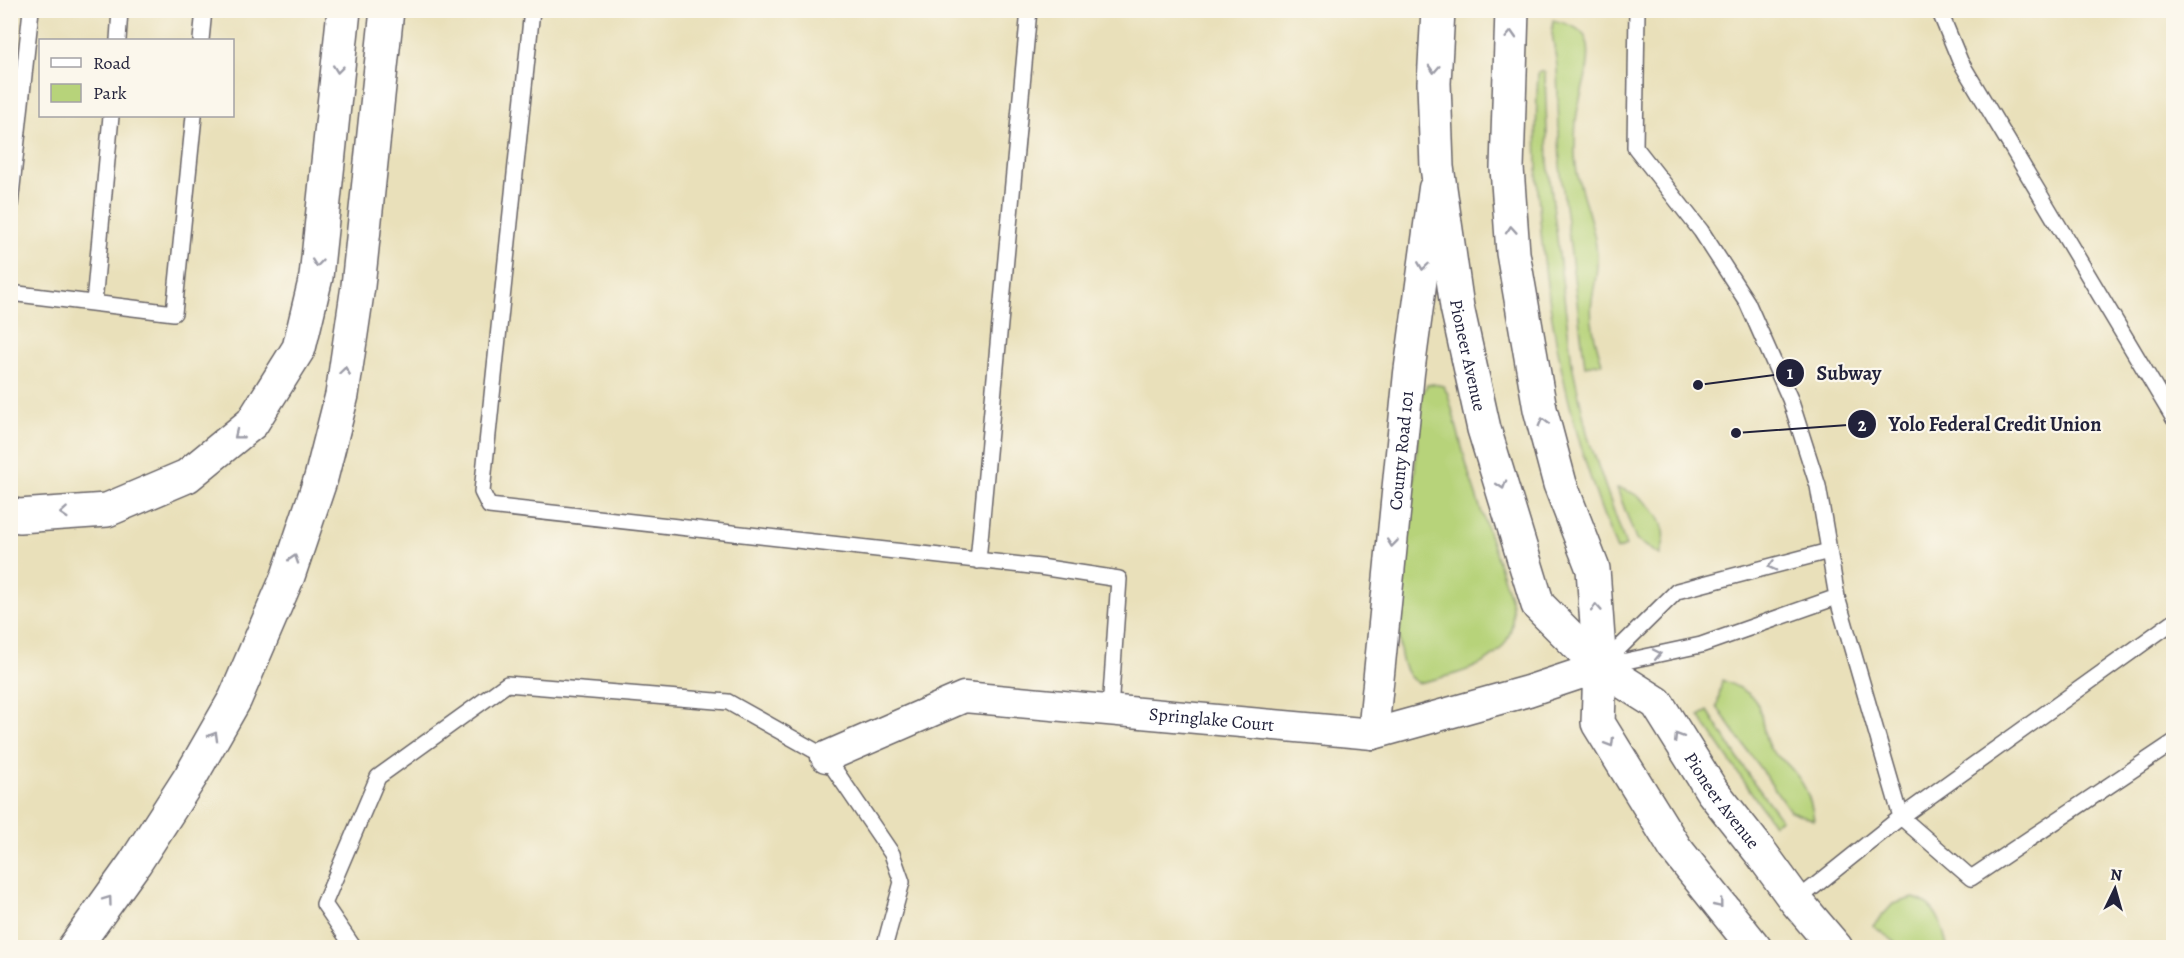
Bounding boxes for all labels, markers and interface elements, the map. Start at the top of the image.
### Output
one-way arrow [1504,30,1517,39]
legend [39,39,234,117]
text: Road [93,51,131,75]
one-way arrow [332,64,345,73]
one-way arrow [1428,64,1441,73]
text: Park [93,81,127,105]
one-way arrow [1505,225,1518,234]
one-way arrow [312,258,324,267]
one-way arrow [1418,262,1430,271]
street label: Pioneer Avenue [1444,298,1492,413]
callout: Subway [1775,354,1894,392]
text: Subway [1817,360,1882,387]
text: 1 [1787,361,1794,385]
one-way arrow [339,367,351,376]
street label: County Road 101 [1383,389,1419,511]
callout: Yolo Federal Credit Union [1847,405,2114,443]
text: Yolo Federal Credit Union [1888,411,2101,438]
text: 2 [1858,413,1867,437]
one-way arrow [1538,417,1551,427]
one-way arrow [233,428,244,439]
one-way arrow [1494,479,1507,490]
one-way arrow [60,506,69,519]
one-way arrow [1386,539,1399,548]
one-way arrow [286,554,299,565]
one-way arrow [1768,559,1778,572]
one-way arrow [1590,604,1603,613]
one-way arrow [1652,649,1662,662]
street label: Springlake Court [1148,702,1275,737]
one-way arrow [206,732,218,742]
one-way arrow [1673,733,1685,743]
one-way arrow [1603,737,1615,747]
street label: Pioneer Avenue [1679,748,1765,854]
north arrow [2085,859,2145,919]
text: N [2109,864,2123,887]
one-way arrow [101,896,112,907]
one-way arrow [1712,897,1723,908]

